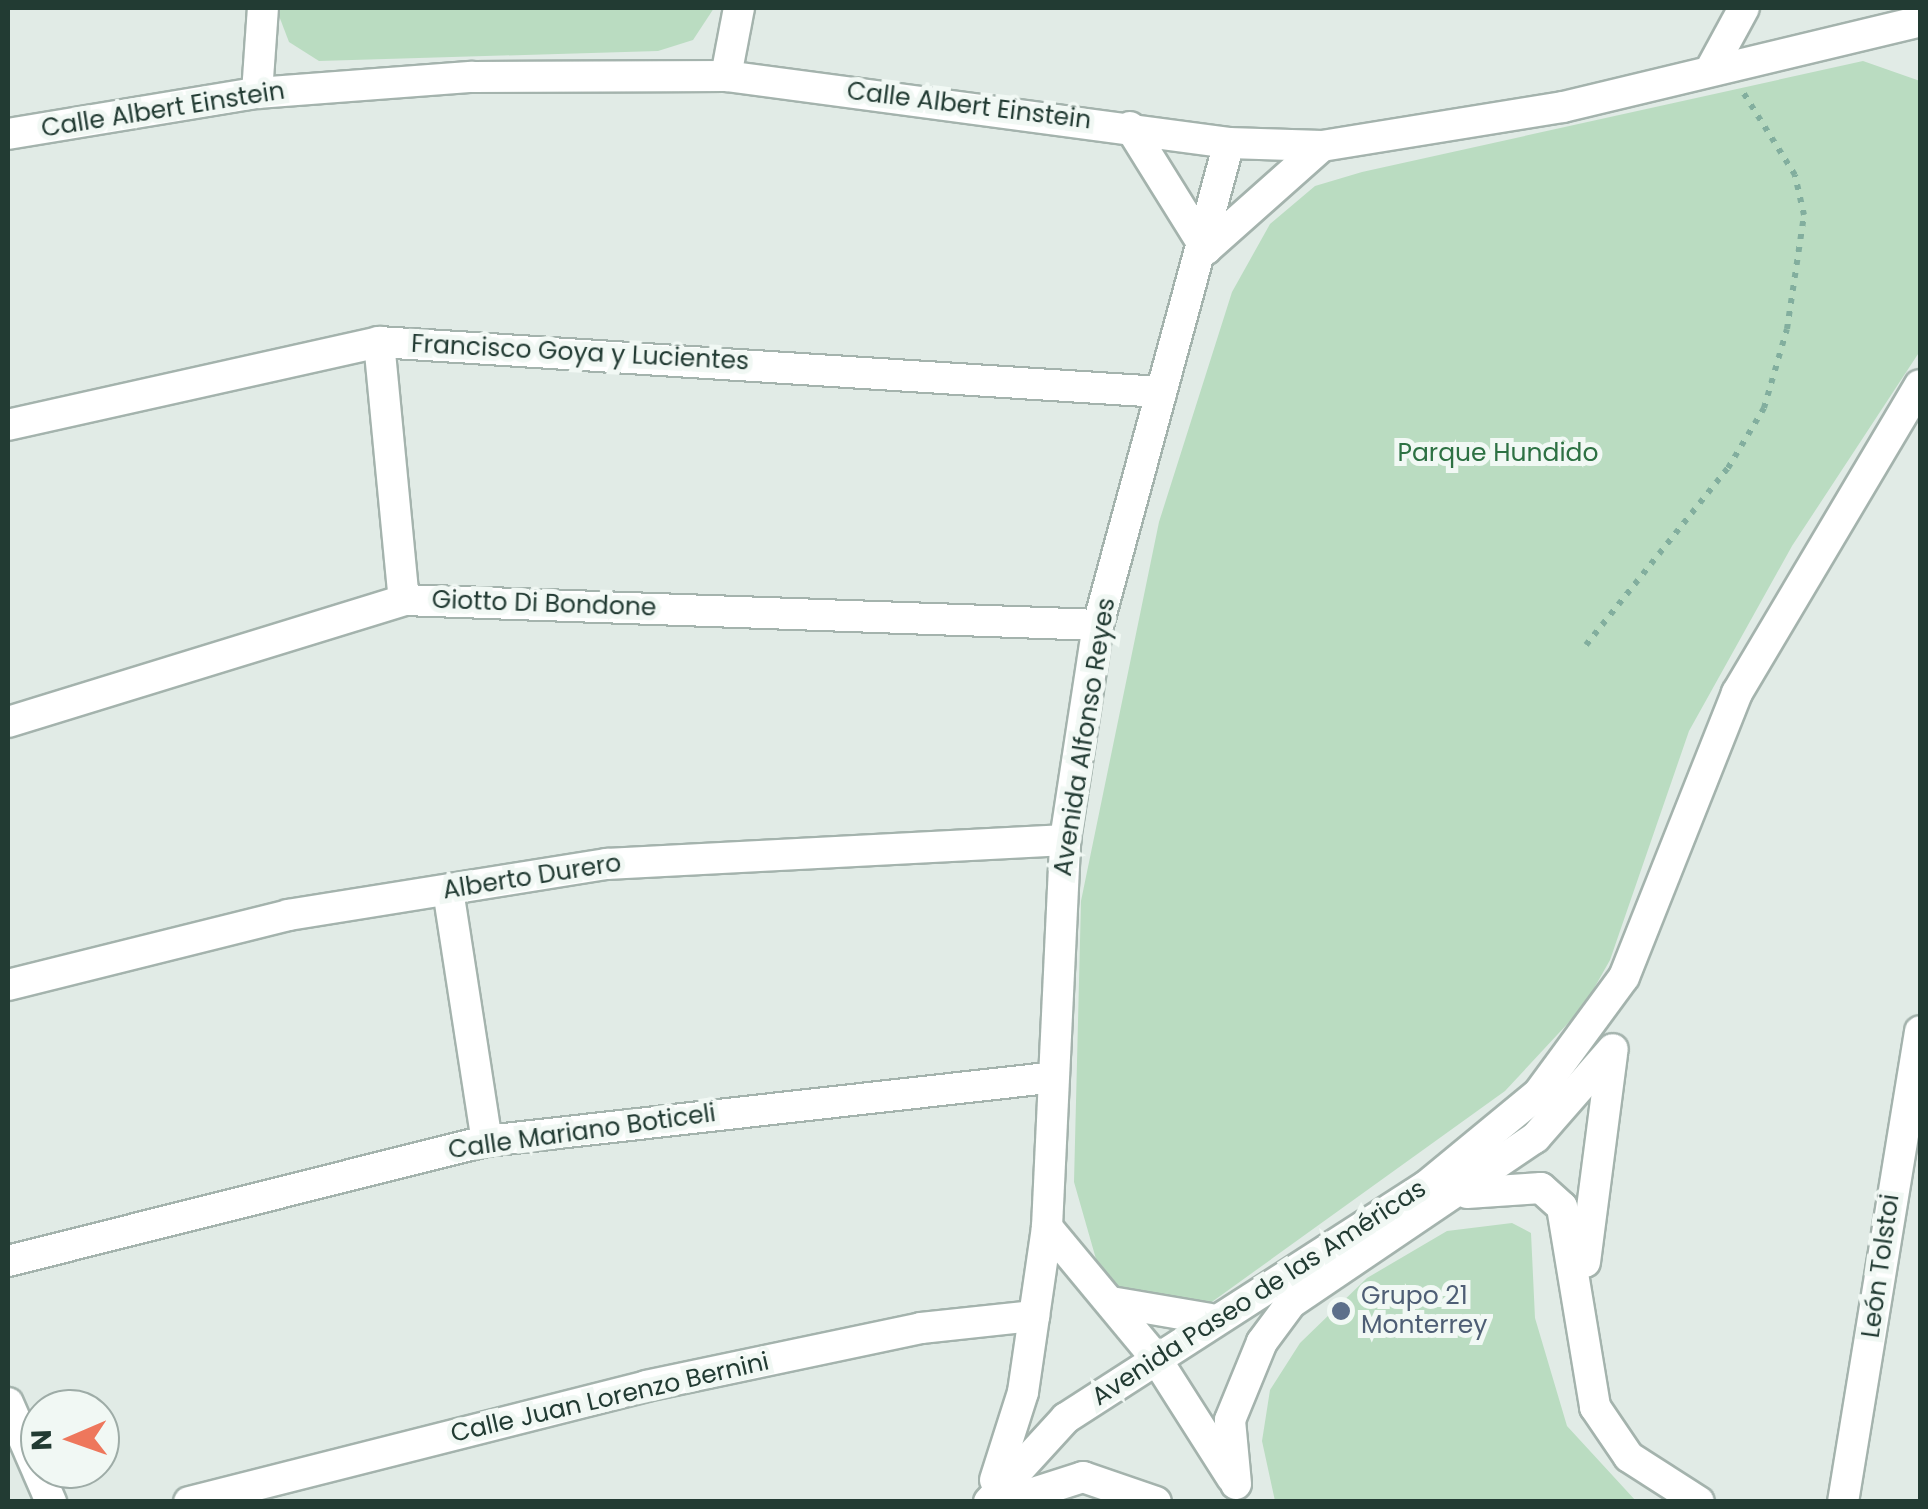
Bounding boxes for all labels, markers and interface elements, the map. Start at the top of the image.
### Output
street label: Calle Albert Einstein [39,76,287,144]
street label: Calle Albert Einstein [845,76,1093,136]
street label: Francisco Goya y Lucientes [410,329,750,377]
park label: Parque Hundido [1397,438,1599,468]
street label: Giotto Di Bondone [431,585,657,623]
street label: Avenida Alfonso Reyes [1048,596,1122,878]
street label: Alberto Durero [441,848,623,906]
street label: Calle Mariano Boticeli [446,1098,718,1166]
street label: Avenida Paseo de las Américas [1086,1174,1432,1412]
street label: León Tolstoi [1856,1192,1906,1340]
place label: Grupo 21 Monterrey [1361,1282,1487,1341]
marker: Grupo 21 Monterrey [1330,1300,1352,1322]
street label: Calle Juan Lorenzo Bernini [448,1347,772,1449]
north arrow [20,1389,120,1489]
text: N [22,1429,61,1451]

